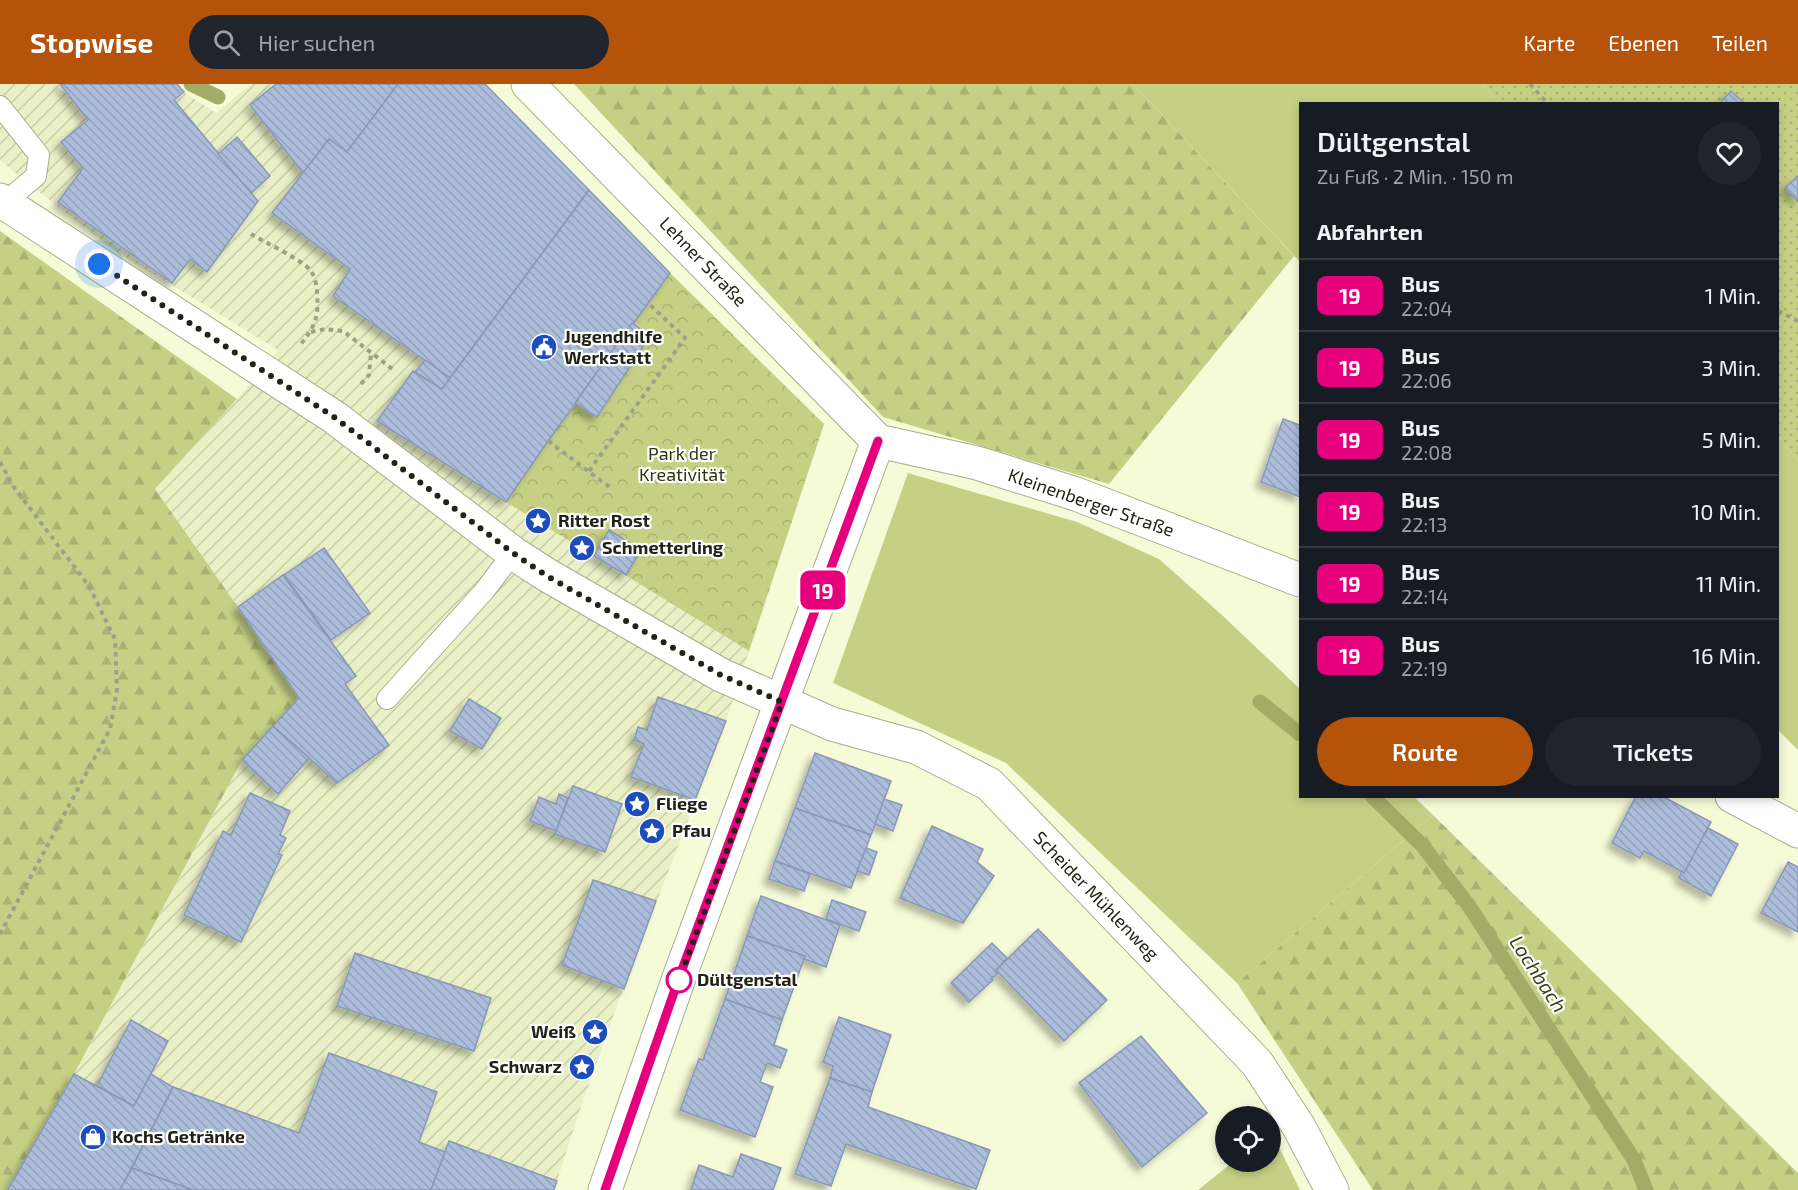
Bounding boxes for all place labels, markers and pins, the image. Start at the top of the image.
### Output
place label: Jugendhilfe Werkstatt [564,325,662,368]
public building icon: Jugendhilfe Werkstatt [529,332,559,362]
place icon: Ritter Rost [523,506,553,536]
place label: Ritter Rost [558,509,650,531]
place icon: Schmetterling [567,533,597,563]
place label: Schmetterling [602,536,724,558]
place icon: Fliege [622,789,652,819]
place label: Fliege [656,792,708,814]
place icon: Pfau [637,816,667,846]
place label: Pfau [672,819,711,841]
marker: Dültgenstal [666,967,692,993]
place label: Dültgenstal [697,968,798,990]
place icon: Weiß [580,1017,610,1047]
place label: Weiß [531,1020,576,1042]
place icon: Schwarz [567,1052,597,1082]
place label: Schwarz [489,1055,562,1077]
shop icon: Kochs Getränke [78,1122,108,1152]
place label: Kochs Getränke [112,1125,245,1147]

